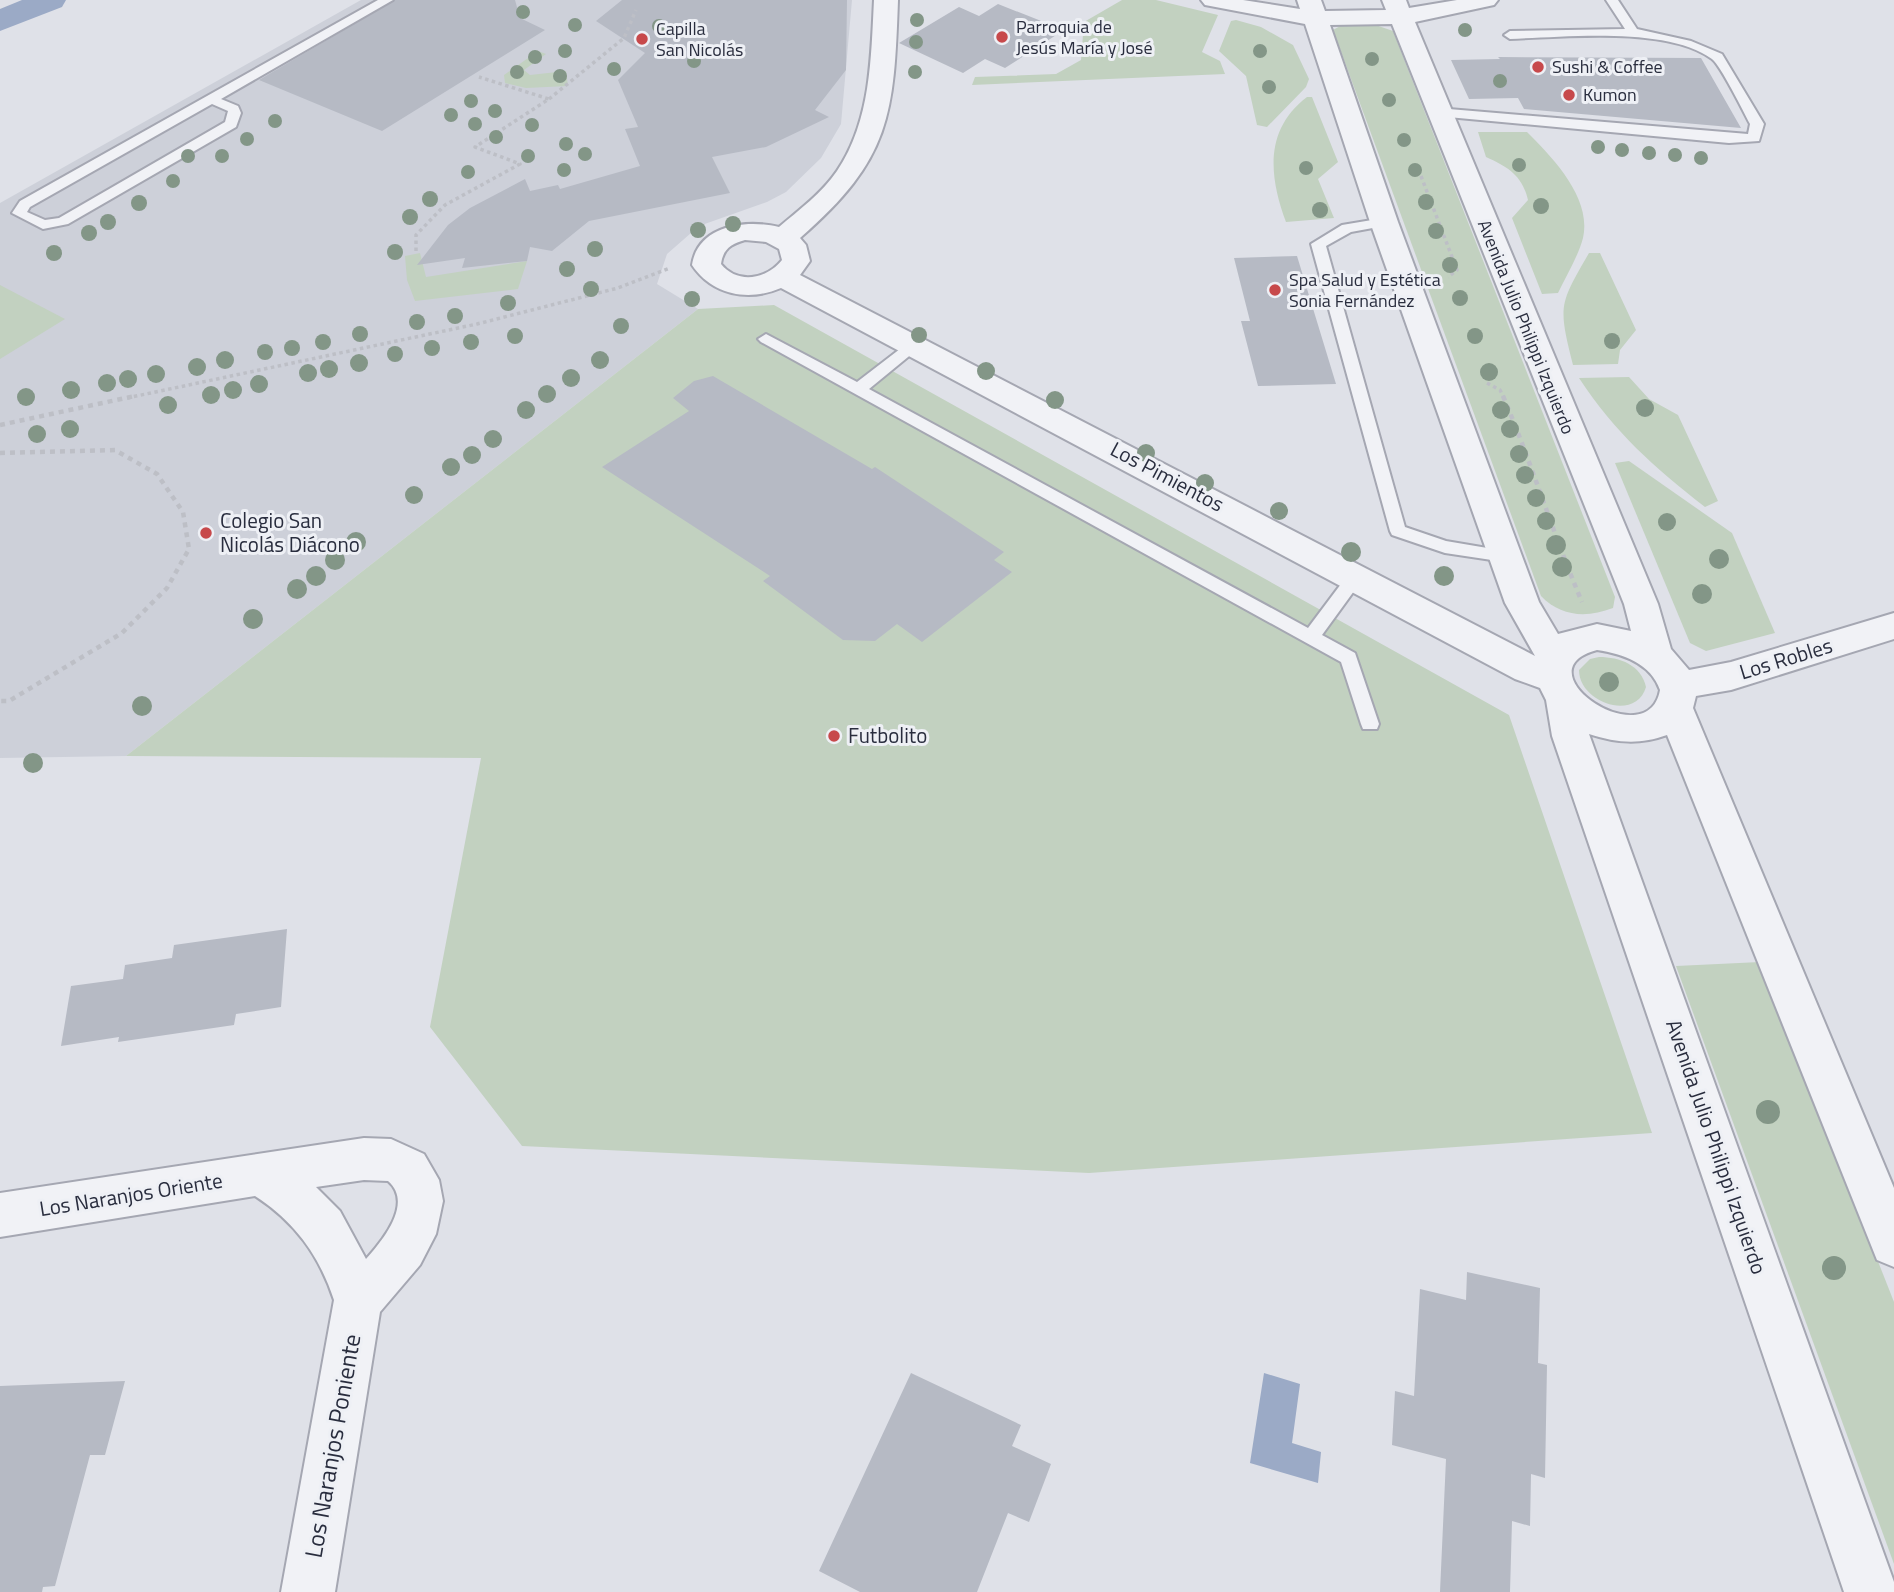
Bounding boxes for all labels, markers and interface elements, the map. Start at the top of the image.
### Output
place label: Parroquia de Jesús María y José [1016,13,1152,61]
place label: Capilla San Nicolás [656,15,743,63]
marker: Parroquia de Jesús María y José [994,29,1010,45]
marker: Capilla San Nicolás [634,31,650,47]
place label: Sushi & Coffee [1552,53,1663,80]
marker: Sushi & Coffee [1530,59,1546,75]
place label: Kumon [1583,81,1637,108]
marker: Kumon [1561,87,1577,103]
street label: Avenida Julio Philippi Izquierdo [1471,215,1582,438]
place label: Spa Salud y Estética Sonia Fernández [1289,266,1441,314]
marker: Spa Salud y Estética Sonia Fernández [1267,282,1283,298]
street label: Los Pimientos [1105,433,1230,520]
place label: Colegio San Nicolás Diácono [220,504,360,560]
marker: Colegio San Nicolás Diácono [198,525,214,541]
street label: Los Robles [1735,629,1836,687]
place label: Futbolito [848,719,927,751]
marker: Futbolito [826,728,842,744]
street label: Avenida Julio Philippi Izquierdo [1658,1015,1776,1278]
street label: Los Naranjos Oriente [37,1164,225,1224]
street label: Los Naranjos Poniente [295,1331,369,1561]

